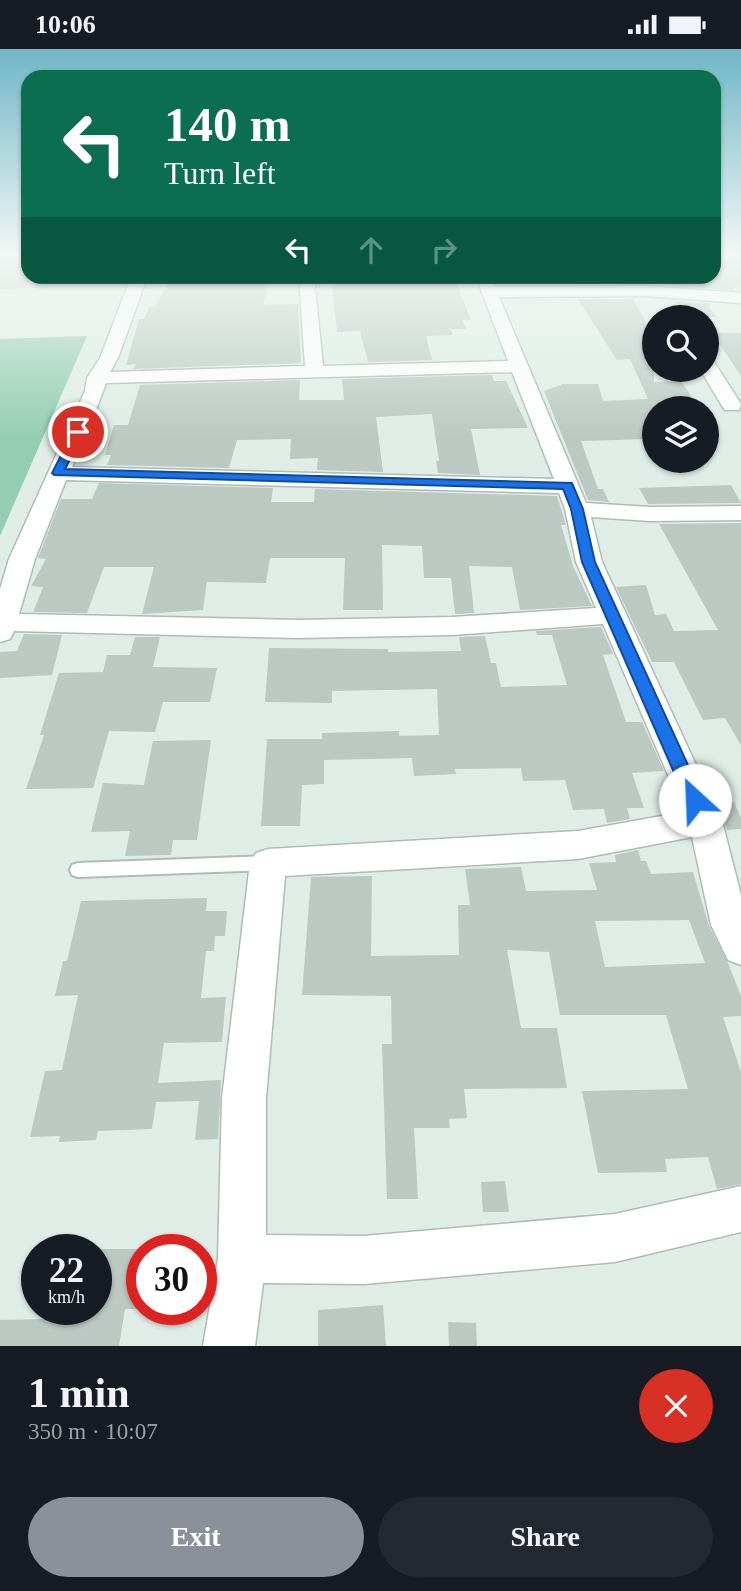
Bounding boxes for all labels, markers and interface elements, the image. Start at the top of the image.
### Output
text: 10:06 [35,10,96,39]
text: 140 m [164,97,291,152]
icon: left [49,98,140,189]
text: Turn left [164,155,276,191]
icon: left [279,231,317,269]
icon: ahead [352,231,390,269]
icon: right [425,231,463,269]
map controls [642,305,719,473]
button: search [642,305,719,382]
button: layers [642,396,719,473]
pin [48,402,108,462]
icon: arrive [59,413,97,451]
position arrow [658,763,732,837]
speed limit sign: 30 [126,1234,217,1325]
text: 22 [49,1251,84,1290]
text: km/h [48,1287,85,1307]
button: close [639,1369,713,1443]
text: 1 min [28,1370,130,1416]
text: 350 m · 10:07 [28,1419,158,1444]
button: Exit [28,1497,364,1577]
button: Share [378,1497,713,1577]

